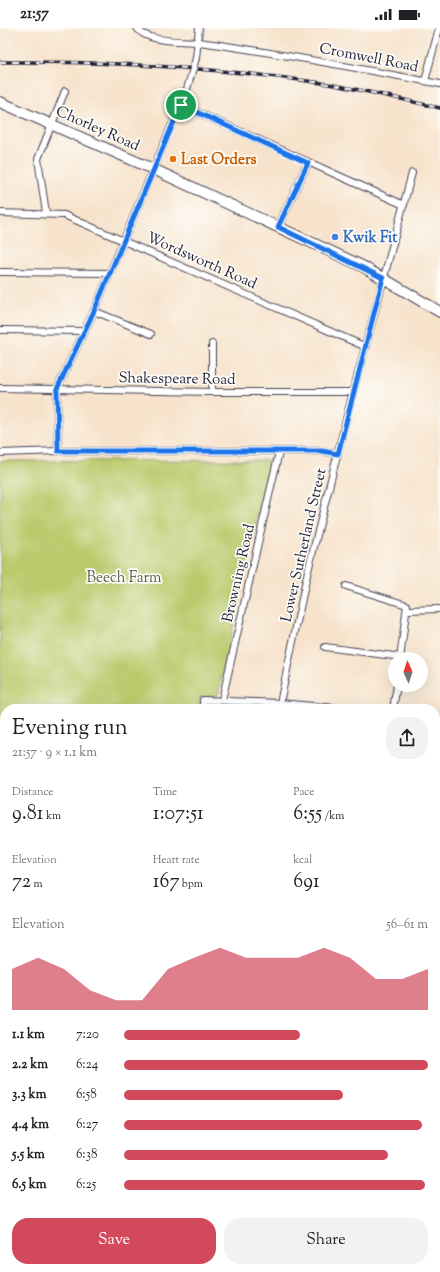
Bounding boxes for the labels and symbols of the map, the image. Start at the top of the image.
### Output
street label: Cromwell Road [317,39,421,78]
pin [164,88,198,122]
street label: Chorley Road [52,102,143,157]
place label: Last Orders [181,150,257,171]
marker: Last Orders [168,154,178,164]
street label: Wordsworth Road [143,228,260,295]
place label: Kwik Fit [343,228,398,249]
marker: Kwik Fit [330,232,340,242]
street label: Shakespeare Road [118,368,236,391]
street label: Lower Sutherland Street [277,466,332,624]
street label: Browning Road [218,522,261,624]
park label: Beech Farm [87,568,162,589]
north arrow [388,652,428,692]

